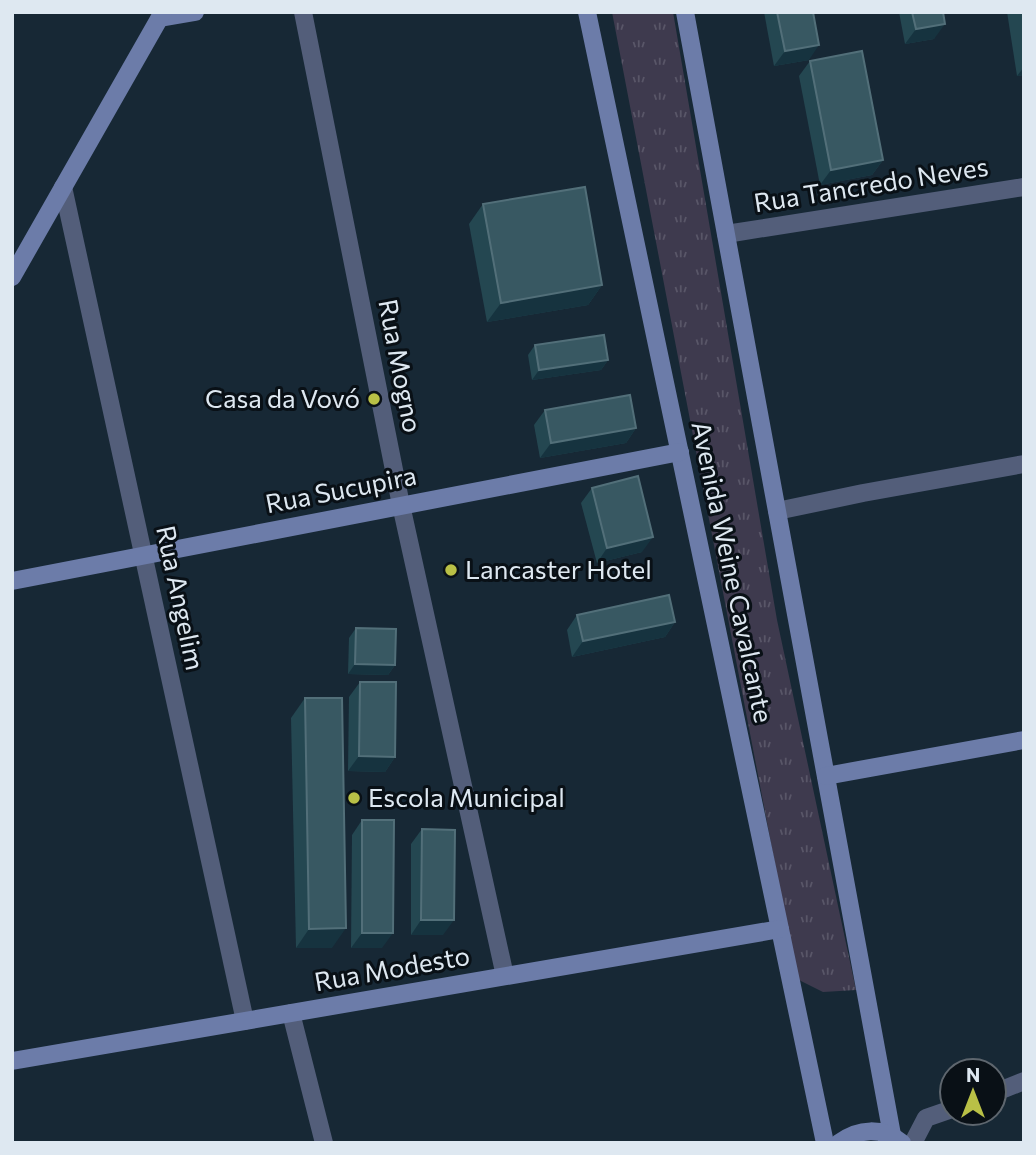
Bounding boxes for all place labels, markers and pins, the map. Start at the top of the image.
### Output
place label: Casa da Vovó [205,382,360,413]
marker: Casa da Vovó [366,391,382,407]
place label: Lancaster Hotel [465,553,652,584]
marker: Lancaster Hotel [443,562,459,578]
place label: Escola Municipal [368,781,565,812]
marker: Escola Municipal [346,790,362,806]

